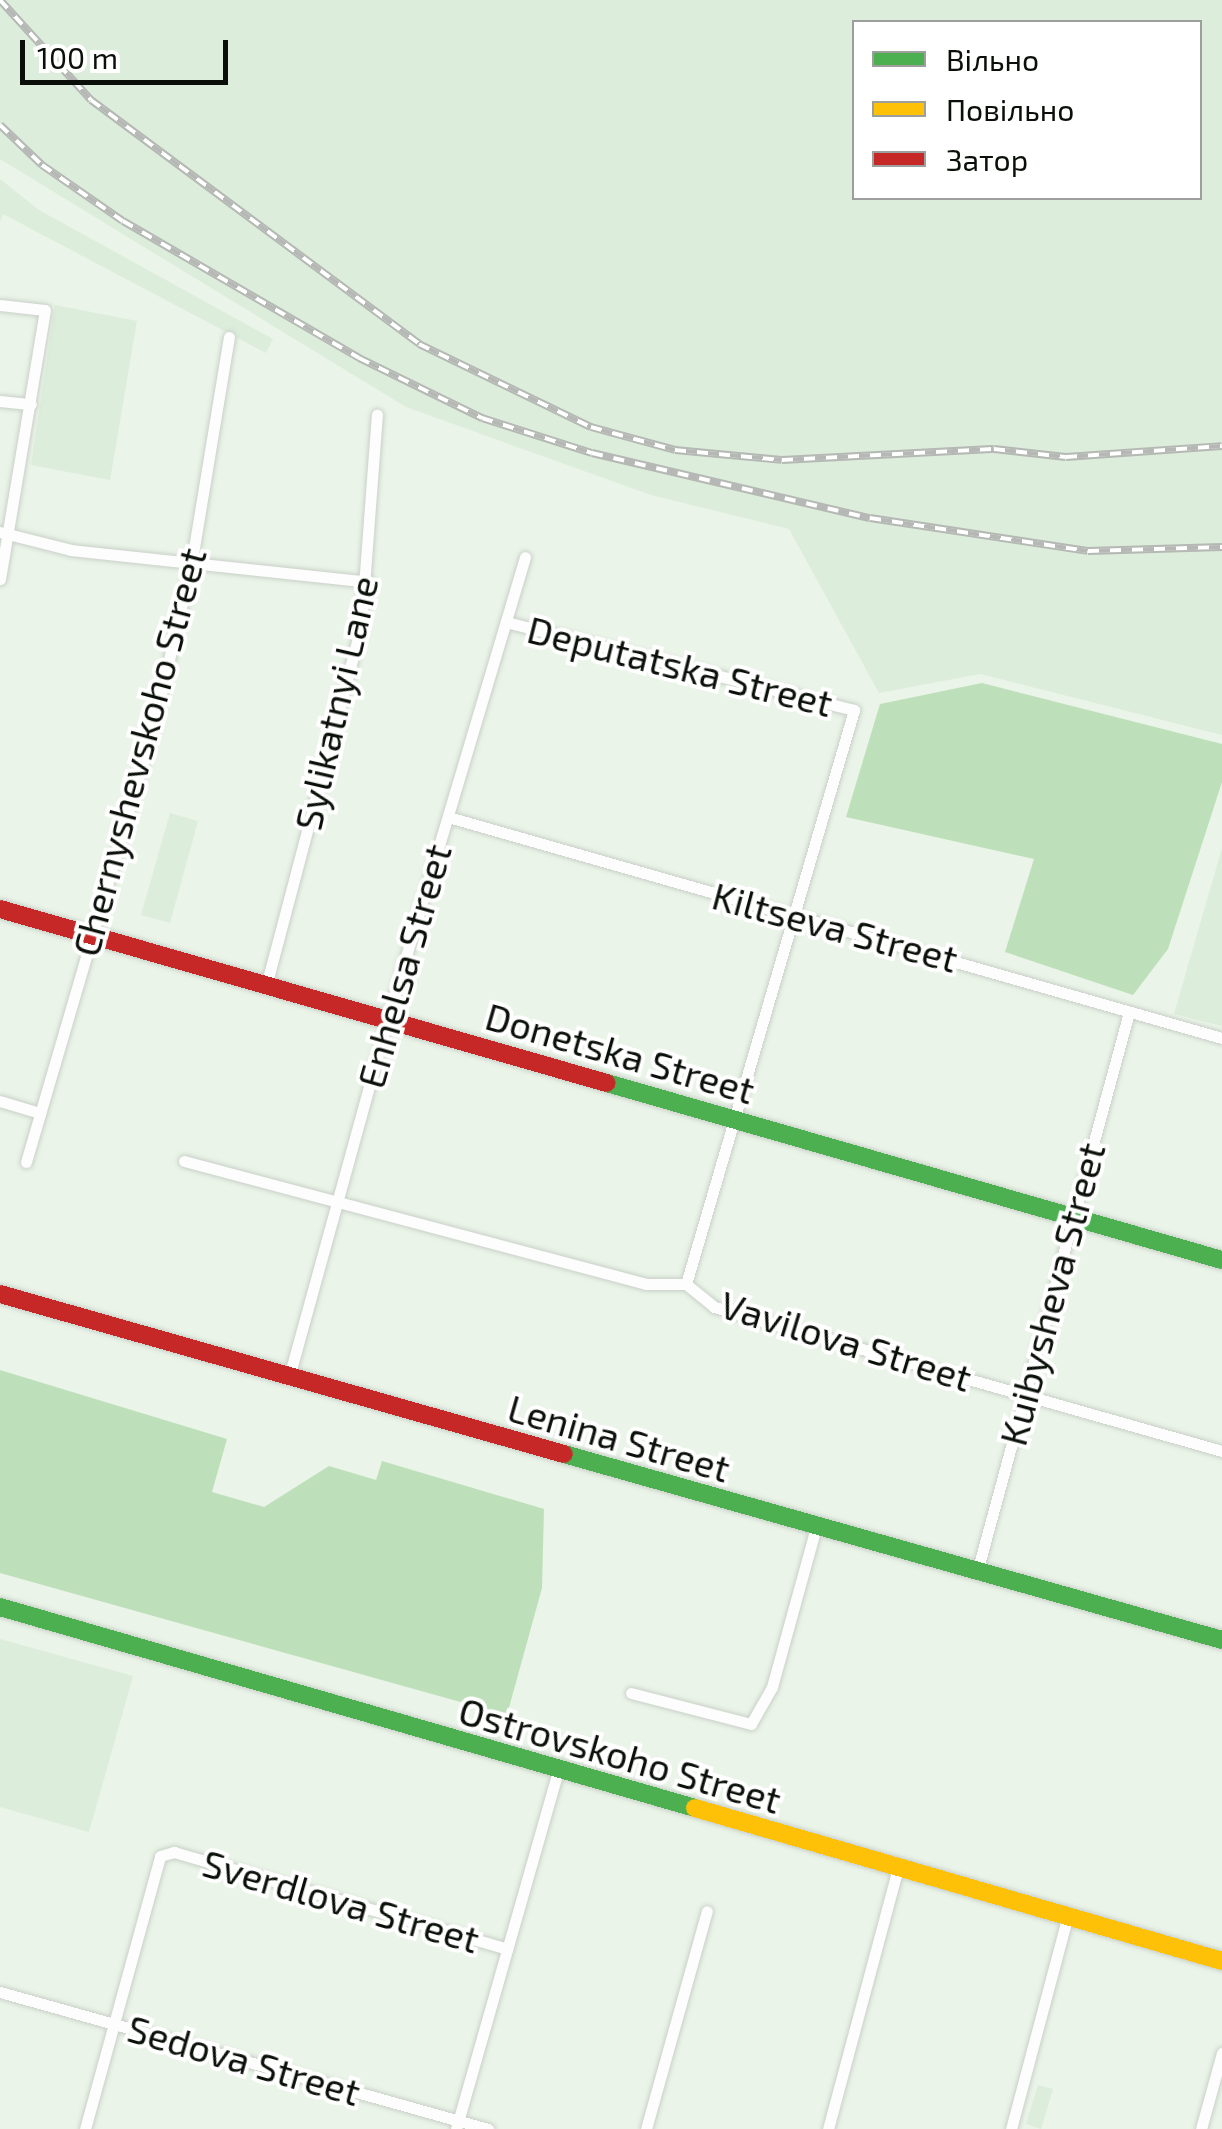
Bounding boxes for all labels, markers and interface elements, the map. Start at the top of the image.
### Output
scale bar [25,20,232,82]
legend [852,20,1202,200]
text: 100 m [37,39,118,75]
text: Вільно [946,41,1039,77]
text: Повільно [946,91,1074,127]
text: Затор [946,141,1028,177]
street label: Chernyshevskoho Street [63,543,215,961]
street label: Sylikatnyi Lane [285,571,387,835]
street label: Deputatska Street [523,606,837,726]
street label: Enhelsa Street [347,839,461,1093]
street label: Kiltseva Street [707,872,963,982]
street label: Donetska Street [480,993,760,1113]
street label: Kuibysheva Street [990,1138,1114,1450]
street label: Vavilova Street [715,1281,977,1401]
street label: Lenina Street [503,1385,735,1491]
street label: Ostrovskoho Street [454,1687,786,1823]
street label: Sverdlova Street [197,1840,485,1962]
street label: Sedova Street [122,2005,366,2115]

